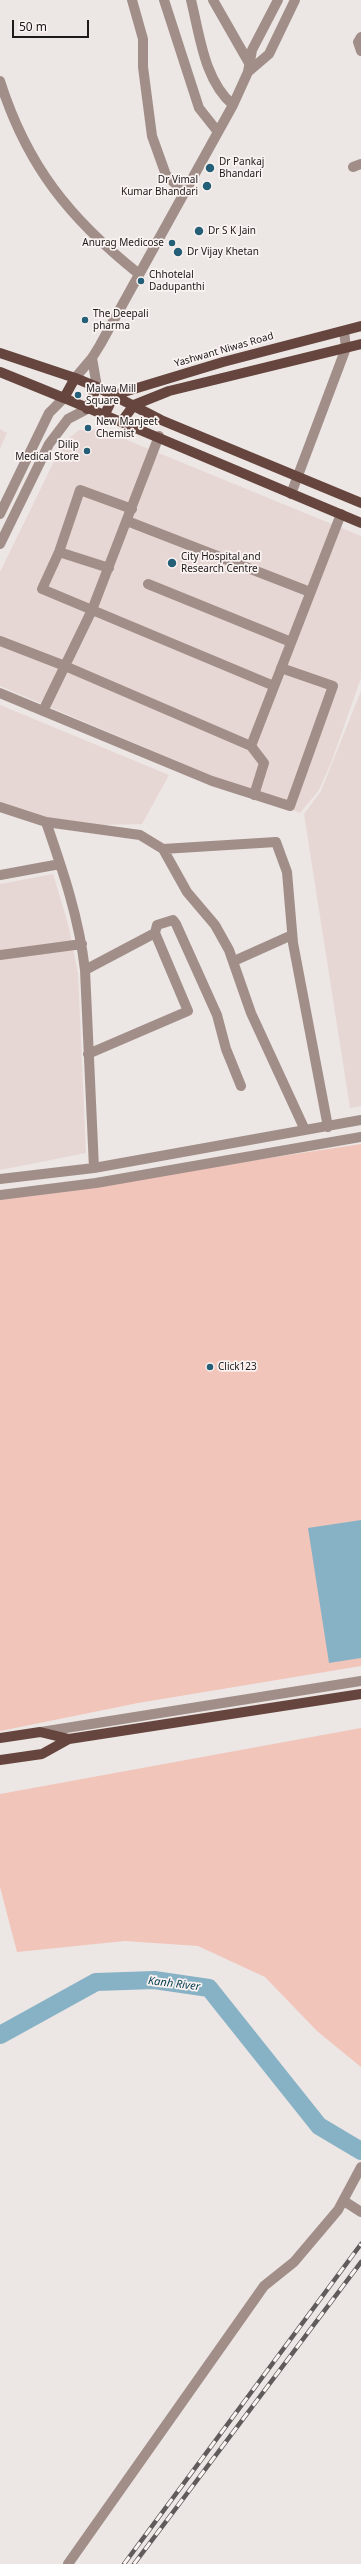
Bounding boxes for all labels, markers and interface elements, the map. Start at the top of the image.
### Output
scale bar [14,12,91,38]
text: 50 m [19,18,47,35]
place label: Dr Pankaj Bhandari [219,156,264,180]
marker: Dr Pankaj Bhandari [204,162,216,174]
place label: Dr Vimal Kumar Bhandari [121,174,198,198]
marker: Dr Vimal Kumar Bhandari [201,180,213,192]
marker: Dr S K Jain [193,225,205,237]
place label: Dr S K Jain [208,225,256,237]
place label: Anurag Medicose [82,237,164,249]
marker: Anurag Medicose [167,238,177,248]
marker: Dr Vijay Khetan [172,246,184,258]
place label: Dr Vijay Khetan [187,246,259,258]
place label: Chhotelal Dadupanthi [149,269,205,292]
marker: Chhotelal Dadupanthi [136,276,146,286]
place label: The Deepali pharma [93,308,148,332]
marker: The Deepali pharma [80,315,90,325]
street label: Yashwant Niwas Road [173,330,275,370]
place label: Malwa Mill Square [86,383,136,406]
marker: Malwa Mill Square [73,390,83,400]
place label: New Manjeet Chemist [96,416,158,440]
marker: New Manjeet Chemist [83,423,93,433]
place label: Dilip Medical Store [15,439,79,462]
marker: Dilip Medical Store [82,446,92,456]
place label: City Hospital and Research Centre [181,551,261,574]
marker: City Hospital and Research Centre [166,557,178,569]
place label: Click123 [218,1361,257,1373]
marker: Click123 [205,1362,215,1372]
water label: Kanh River [147,1974,201,1994]

